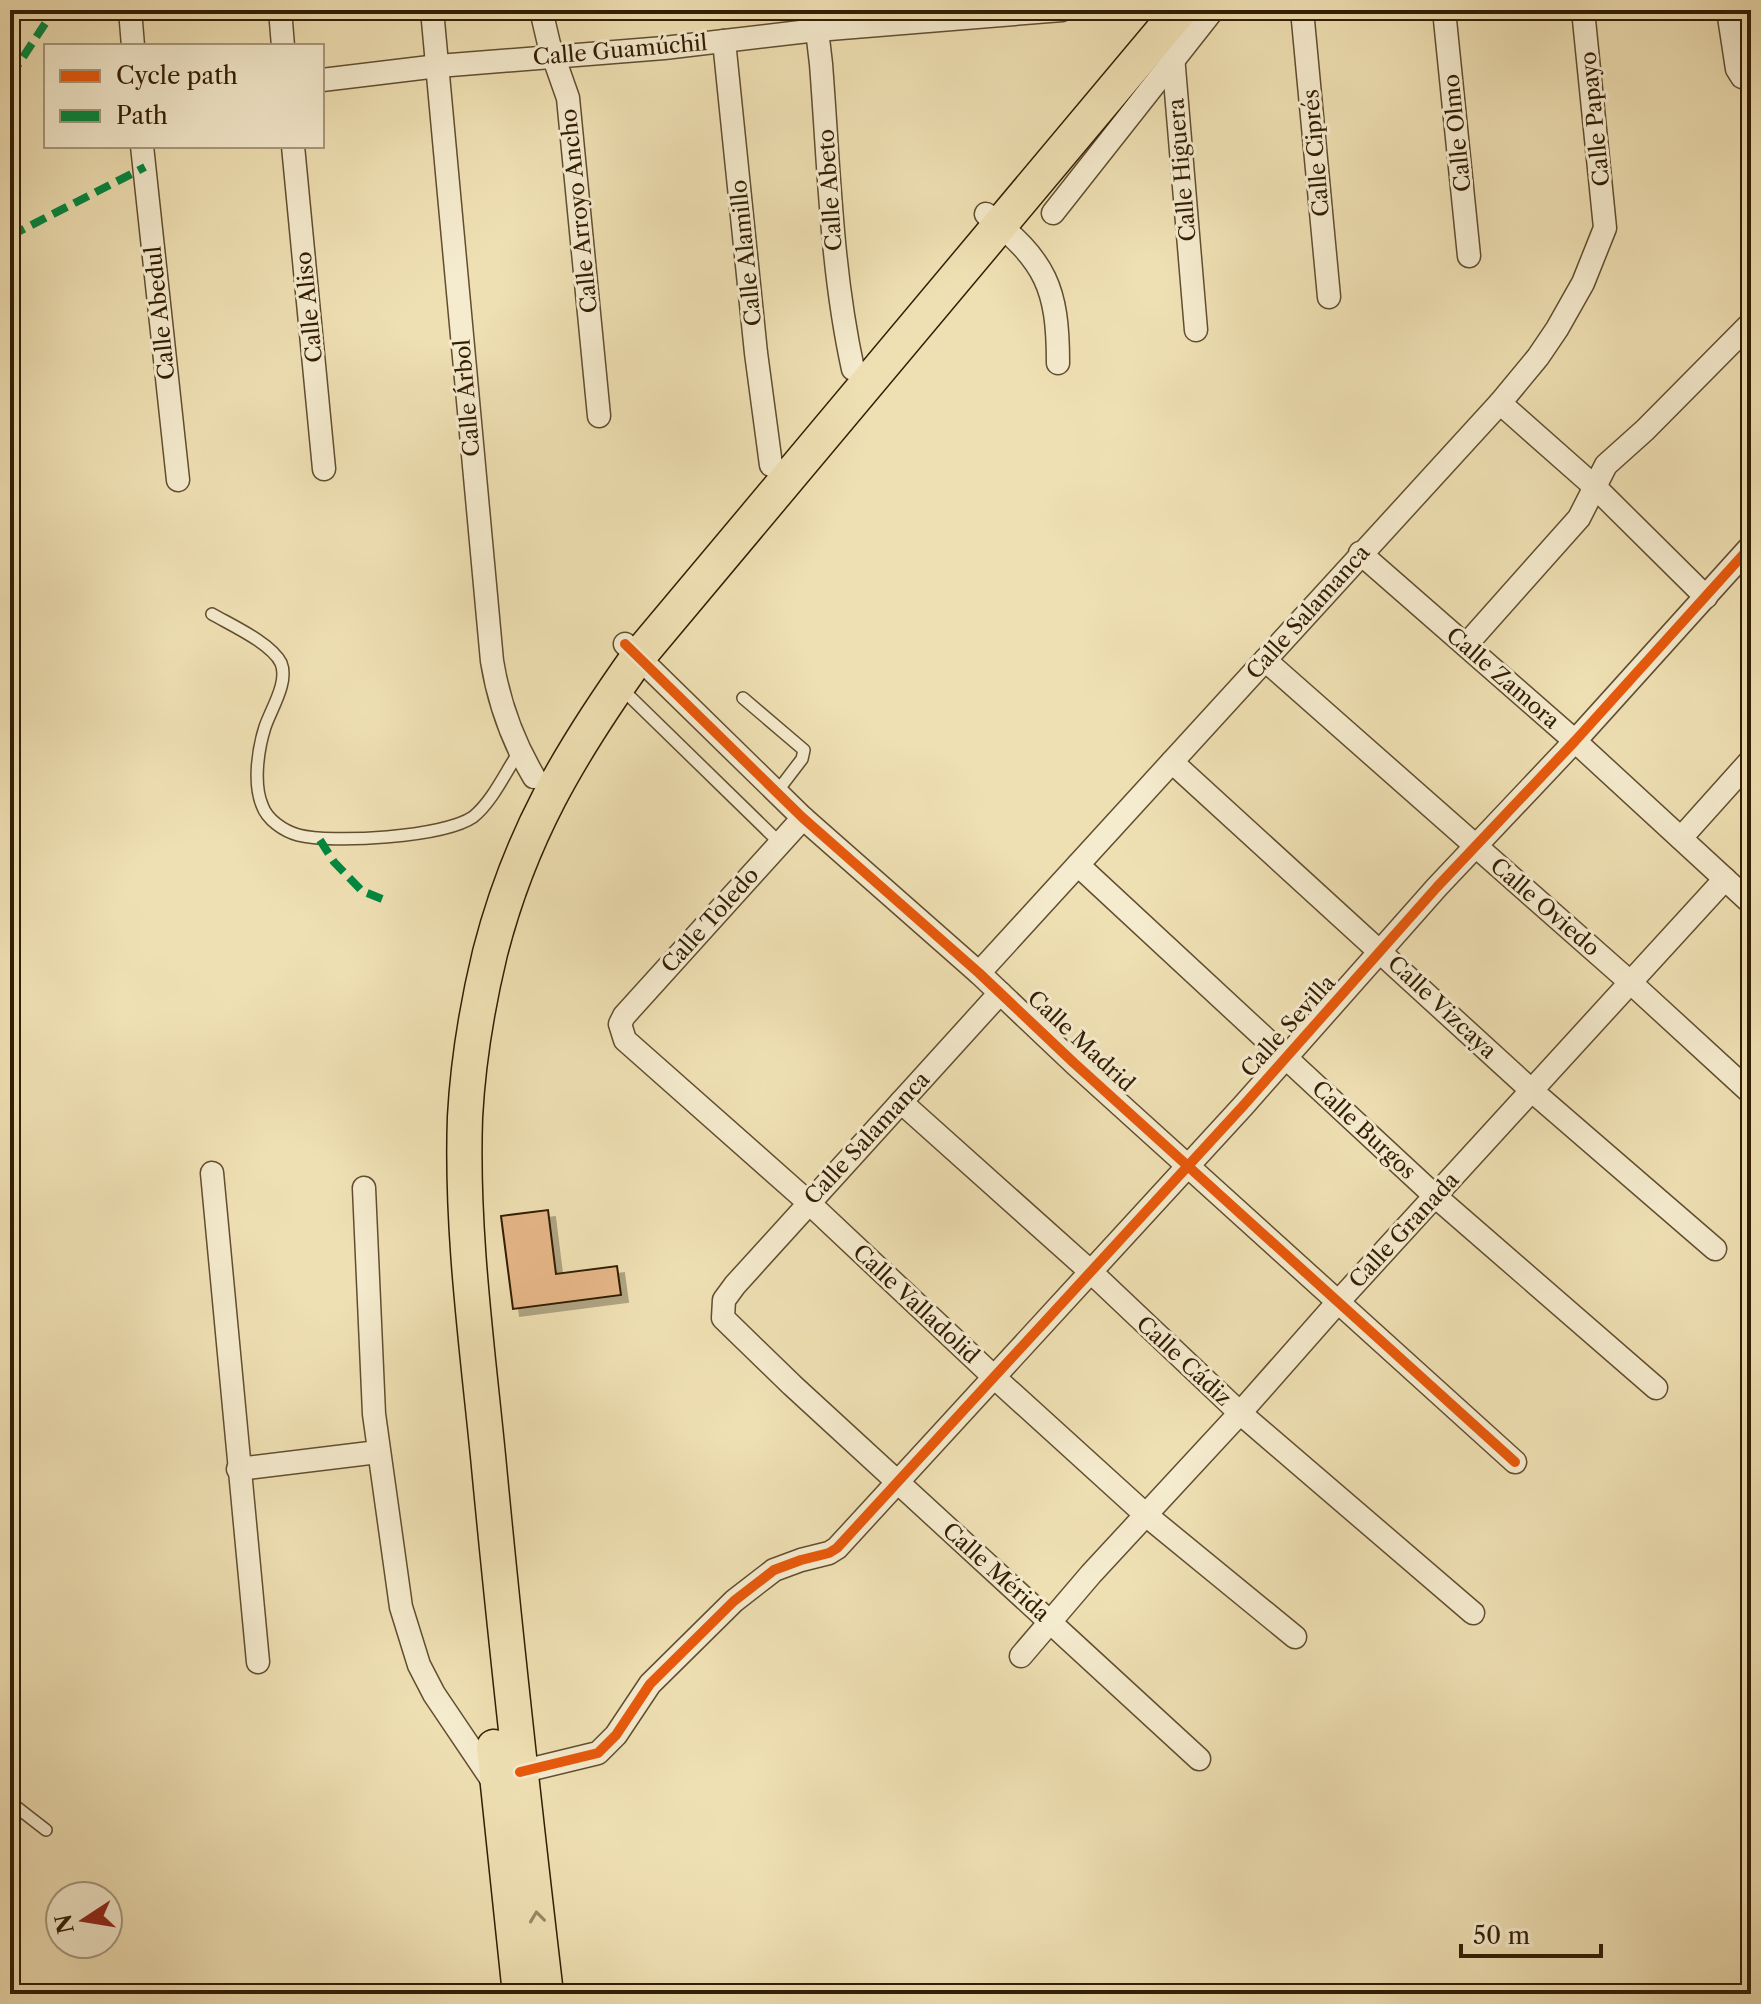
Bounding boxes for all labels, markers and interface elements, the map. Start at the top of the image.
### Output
street label: Calle Guamúchil [532,29,709,71]
legend [44,44,324,148]
street label: Calle Papayo [1574,50,1616,188]
text: Cycle path [116,61,238,90]
street label: Calle Olmo [1437,73,1477,193]
street label: Calle Ciprés [1297,88,1335,218]
street label: Calle Higuera [1162,97,1202,243]
text: Path [116,101,168,130]
street label: Calle Arroyo Ancho [555,107,603,315]
street label: Calle Abeto [812,128,848,252]
street label: Calle Alamillo [725,178,767,328]
street label: Calle Abedul [140,244,180,381]
street label: Calle Aliso [290,250,328,364]
street label: Calle Árbol [447,338,486,458]
street label: Calle Salamanca [1241,539,1376,685]
street label: Calle Zamora [1441,622,1565,735]
street label: Calle Oviedo [1485,852,1605,962]
street label: Calle Toledo [656,862,764,978]
street label: Calle Vizcaya [1382,950,1502,1064]
street label: Calle Sevilla [1235,969,1341,1083]
street label: Calle Madrid [1022,985,1140,1097]
street label: Calle Salamanca [799,1066,936,1210]
street label: Calle Burgos [1306,1075,1422,1185]
street label: Calle Granada [1343,1166,1465,1294]
street label: Calle Valladolid [847,1239,985,1369]
street label: Calle Cádiz [1131,1310,1237,1412]
street label: Calle Mérida [937,1517,1055,1627]
north arrow [44,1880,124,1960]
scale bar [1461,1908,1601,1958]
one-way arrow [529,1910,546,1923]
text: N [50,1912,80,1936]
text: 50 m [1473,1921,1530,1950]

